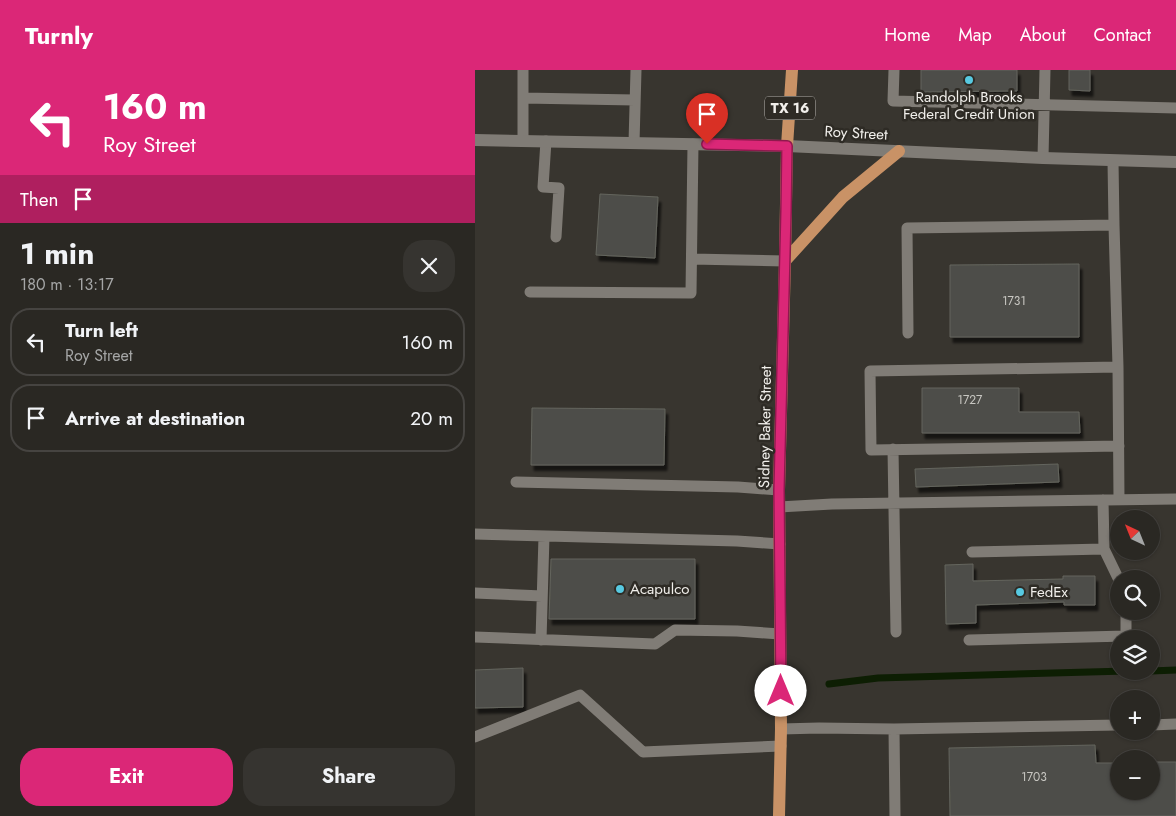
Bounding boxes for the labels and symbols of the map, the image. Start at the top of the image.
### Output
marker: Randolph Brooks Federal Credit Union [963,74,975,86]
place label: Randolph Brooks Federal Credit Union [903,86,1035,125]
pin [686,93,728,144]
road number: TX 16 [765,96,815,119]
street label: Roy Street [824,120,889,146]
house number: 1731 [1002,292,1026,310]
street label: Sidney Baker Street [753,365,777,488]
house number: 1727 [958,391,983,409]
north arrow [1110,510,1160,560]
place label: Acapulco [630,578,690,600]
place label: FedEx [1030,581,1069,603]
marker: Acapulco [614,583,626,595]
marker: FedEx [1014,586,1026,598]
position arrow [754,664,806,716]
house number: 1703 [1021,768,1047,786]

